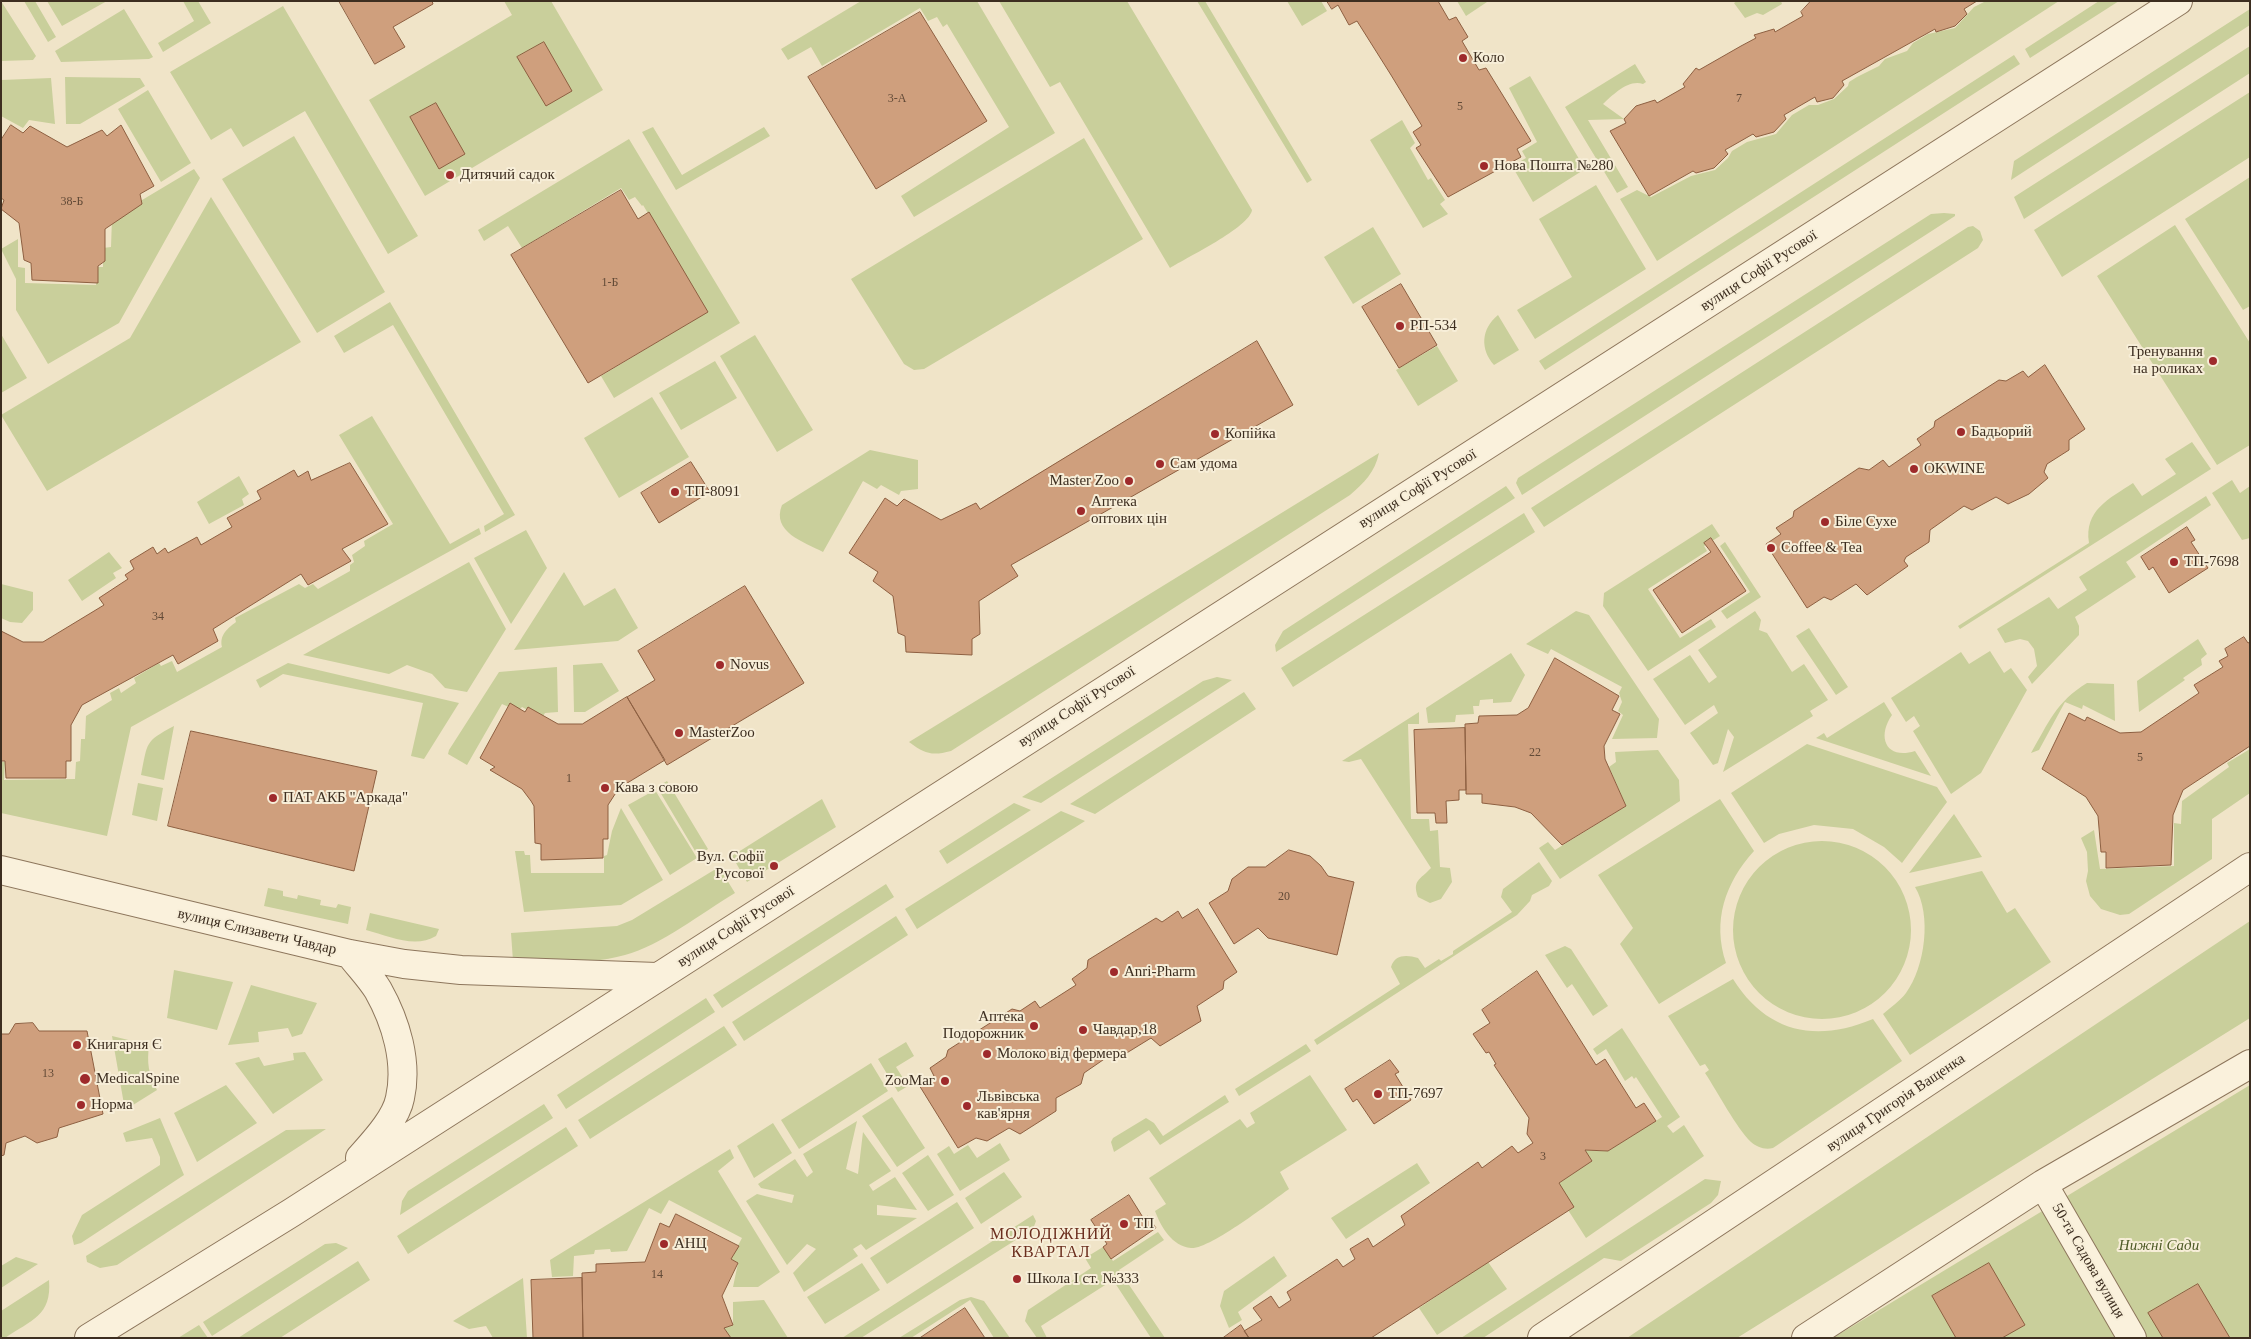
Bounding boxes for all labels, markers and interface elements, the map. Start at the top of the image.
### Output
place label: Коло [1473,49,1505,67]
marker: Коло [1457,52,1469,64]
house number: 3-А [888,92,906,106]
house number: 7 [1736,92,1742,106]
house number: 5 [1457,100,1463,114]
place label: Нова Пошта №280 [1494,157,1613,175]
marker: Нова Пошта №280 [1478,160,1490,172]
place label: Дитячий садок [460,166,555,184]
marker: Дитячий садок [444,169,456,181]
house number: 38-Б [61,195,83,209]
street label: вулиця Софії Русової [1697,227,1821,315]
house number: 1-Б [602,276,618,290]
place label: РП-534 [1410,317,1457,335]
marker: РП-534 [1394,320,1406,332]
place label: Тренування на роликах [2128,343,2203,378]
marker: Тренування на роликах [2207,355,2219,367]
place label: Бадьорий [1971,423,2032,441]
place label: Копійка [1225,425,1276,443]
marker: Бадьорий [1955,426,1967,438]
marker: Копійка [1209,428,1221,440]
street label: вулиця Софії Русової [1356,445,1480,533]
place label: Сам удома [1170,455,1237,473]
marker: Сам удома [1154,458,1166,470]
place label: OKWINE [1924,460,1985,478]
marker: OKWINE [1908,463,1920,475]
place label: Master Zoo [1049,472,1119,490]
marker: Master Zoo [1123,475,1135,487]
place label: ТП-8091 [685,483,740,501]
marker: ТП-8091 [669,486,681,498]
place label: Аптека оптових цін [1091,493,1167,528]
marker: Аптека оптових цін [1075,505,1087,517]
place label: Біле Сухе [1835,513,1897,531]
marker: Біле Сухе [1819,516,1831,528]
place label: Coffee & Tea [1781,539,1862,557]
marker: Coffee & Tea [1765,542,1777,554]
place label: ТП-7698 [2184,553,2239,571]
marker: ТП-7698 [2168,556,2180,568]
house number: 34 [152,610,164,624]
place label: Novus [730,656,769,674]
marker: Novus [714,659,726,671]
street label: вулиця Софії Русової [1015,663,1139,751]
place label: MasterZoo [689,724,755,742]
marker: MasterZoo [673,727,685,739]
house number: 22 [1529,746,1541,760]
house number: 5 [2137,751,2143,765]
house number: 1 [566,772,572,786]
place label: Кава з совою [615,779,698,797]
marker: Кава з совою [599,782,611,794]
place label: ПАТ АКБ "Аркада" [283,789,408,807]
marker: ПАТ АКБ "Аркада" [267,792,279,804]
place label: Вул. Софії Русової [697,848,764,883]
marker: Вул. Софії Русової [768,860,780,872]
street label: вулиця Софії Русової [674,883,798,971]
house number: 20 [1278,890,1290,904]
street label: вулиця Єлизавети Чавдар [176,905,338,959]
place label: Anri-Pharm [1124,963,1196,981]
marker: Anri-Pharm [1108,966,1120,978]
place label: Аптека Подорожник [943,1008,1024,1043]
marker: Аптека Подорожник [1028,1020,1040,1032]
place label: Чавдар,18 [1093,1021,1157,1039]
marker: Чавдар,18 [1077,1024,1089,1036]
place label: Книгарня Є [87,1036,162,1054]
marker: Книгарня Є [71,1039,83,1051]
place label: Молоко від фермера [997,1045,1127,1063]
marker: Молоко від фермера [981,1048,993,1060]
street label: вулиця Григорія Ващенка [1823,1050,1969,1156]
house number: 13 [42,1067,54,1081]
place label: MedicalSpine [96,1070,179,1088]
marker: MedicalSpine [78,1072,92,1086]
place label: ZooМаг [885,1072,935,1090]
marker: ZooМаг [939,1075,951,1087]
place label: ТП-7697 [1388,1085,1443,1103]
place label: Львівська кав'ярня [977,1088,1039,1123]
marker: ТП-7697 [1372,1088,1384,1100]
place label: Норма [91,1096,133,1114]
marker: Норма [75,1099,87,1111]
marker: Львівська кав'ярня [961,1100,973,1112]
house number: 3 [1540,1150,1546,1164]
street label: 50-та Садова вулиця [2048,1200,2128,1322]
place label: ТП [1134,1215,1154,1233]
marker: ТП [1118,1218,1130,1230]
district label: МОЛОДІЖНИЙ КВАРТАЛ [989,1225,1113,1263]
place label: АНЦ [674,1235,706,1253]
park label: Нижні Сади [2119,1237,2199,1255]
marker: АНЦ [658,1238,670,1250]
house number: 14 [651,1268,663,1282]
place label: Школа І ст. №333 [1027,1270,1139,1288]
marker: Школа І ст. №333 [1011,1273,1023,1285]

